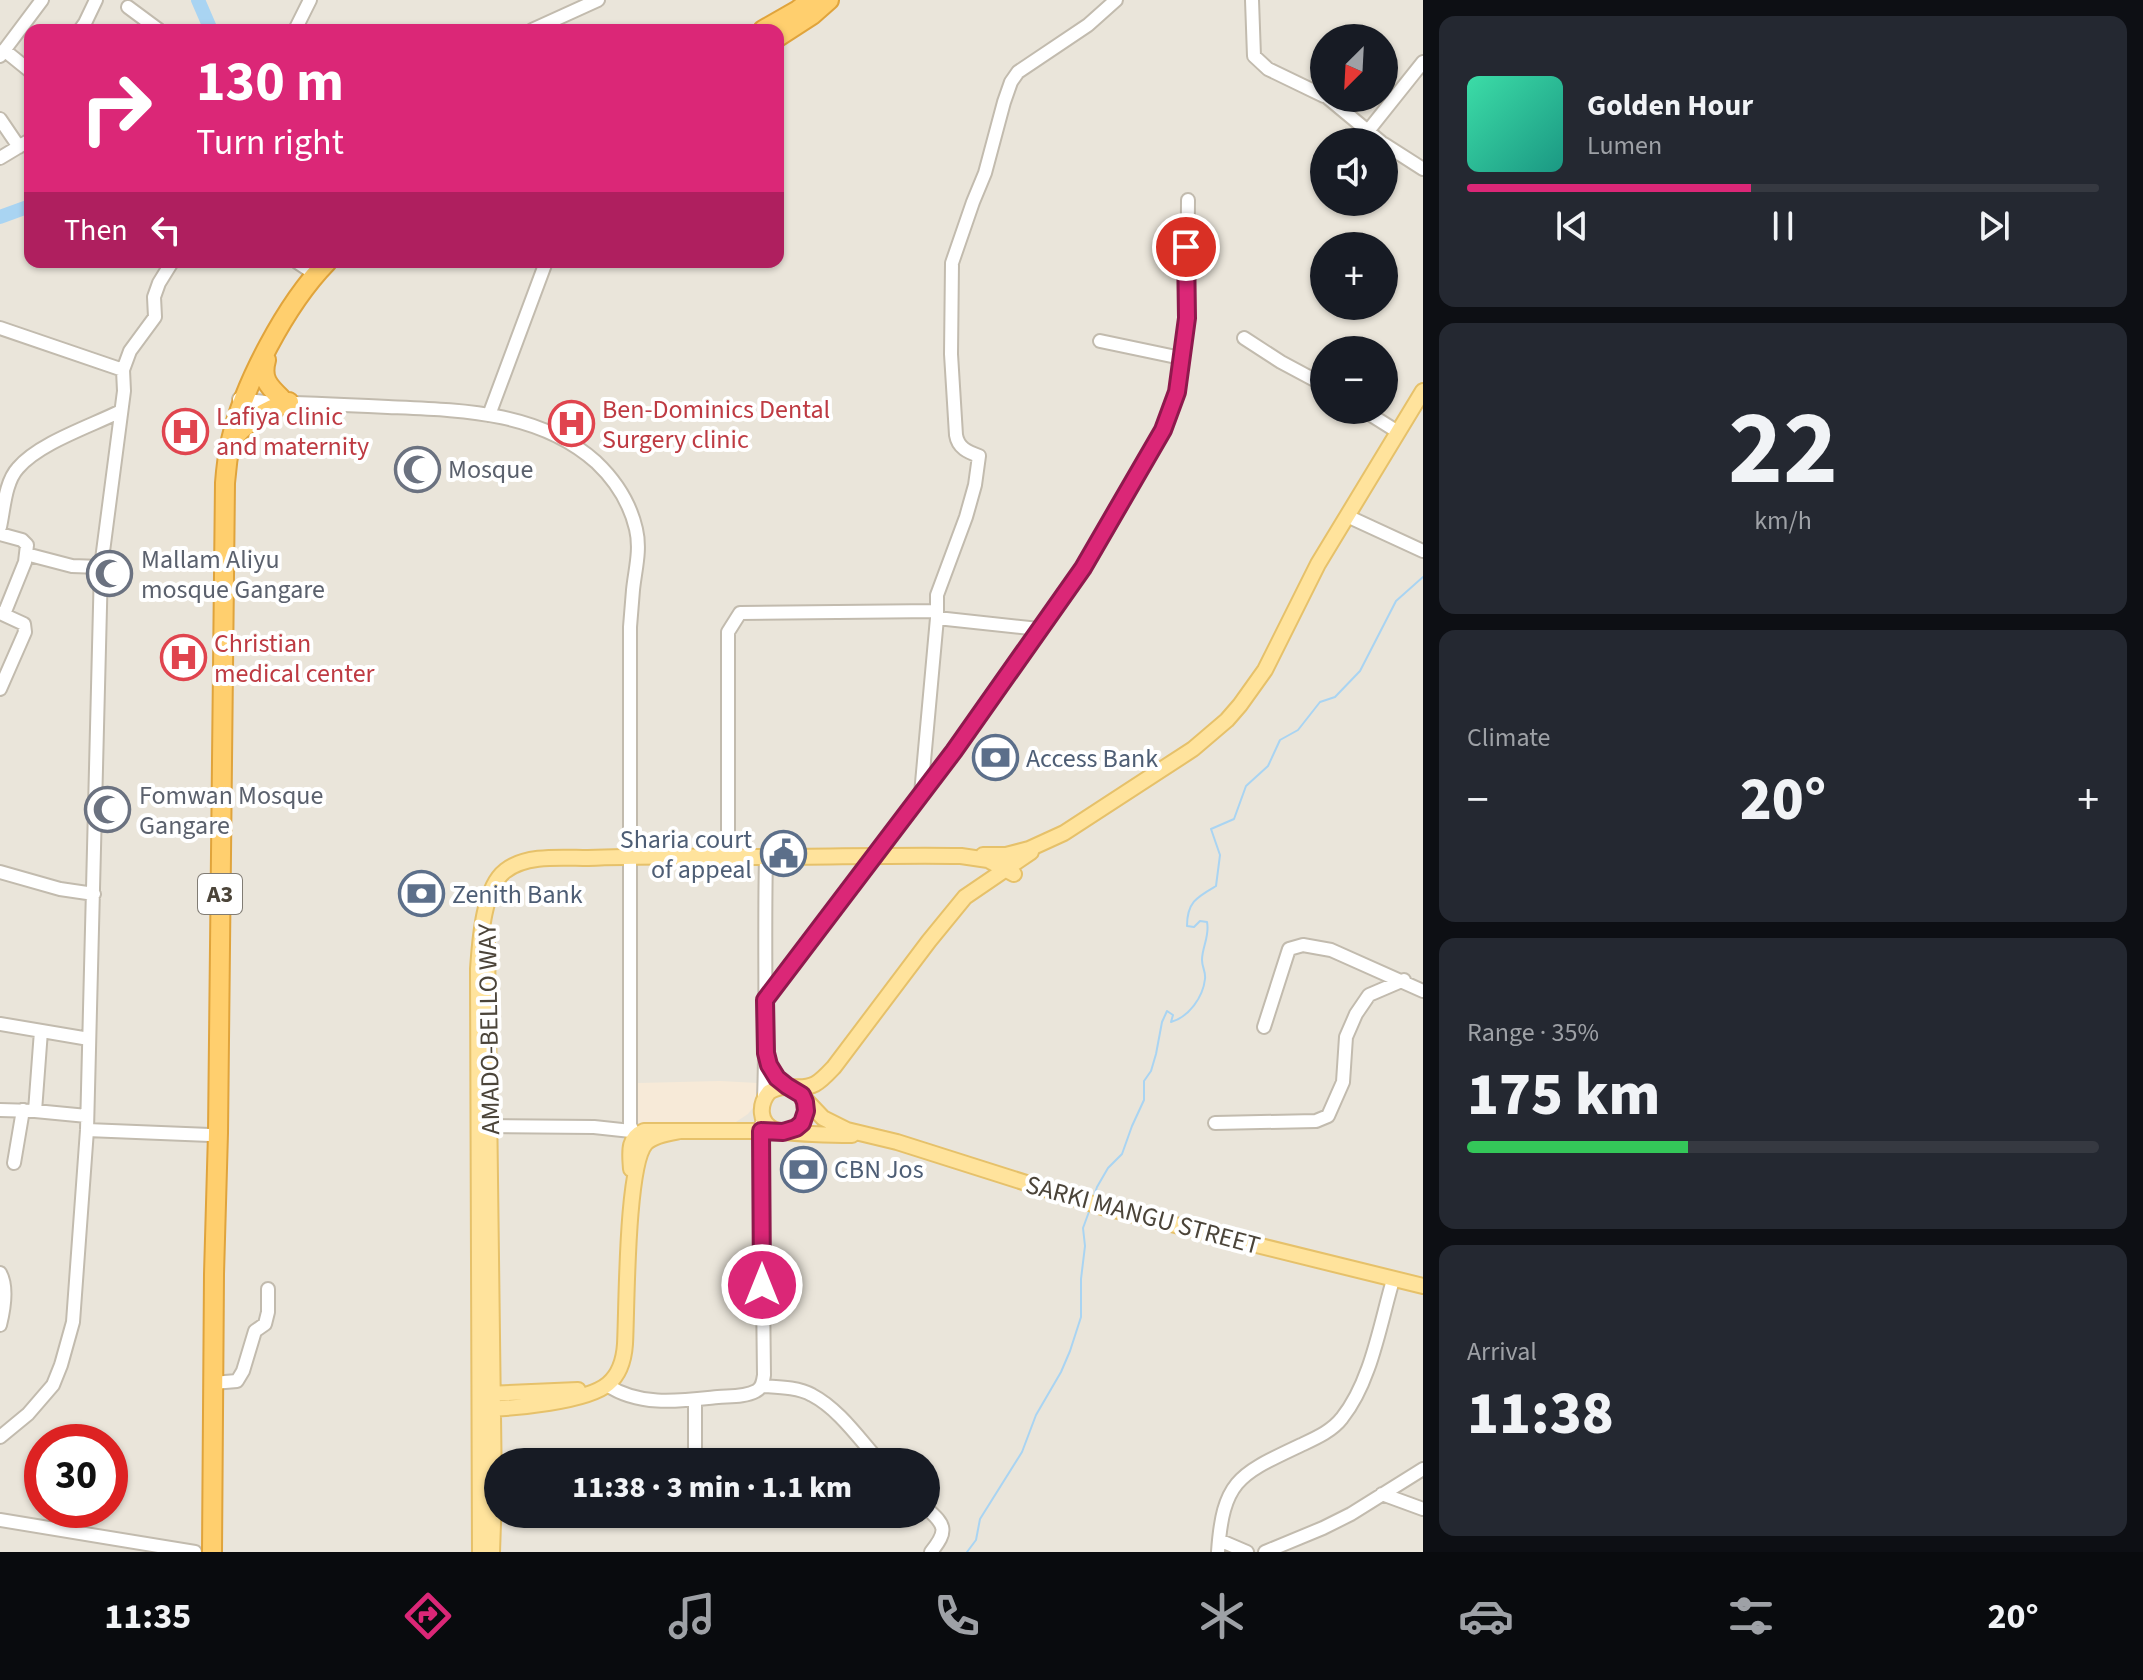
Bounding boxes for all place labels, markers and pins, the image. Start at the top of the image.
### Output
pin [1152,213,1220,281]
place label: Ben-Dominics Dental Surgery clinic [602,391,830,458]
place label: Lafiya clinic and maternity [216,398,369,465]
hospital icon: Ben-Dominics Dental Surgery clinic [547,400,595,448]
hospital icon: Lafiya clinic and maternity [161,407,209,455]
mosque icon: Mosque [393,445,441,493]
place label: Mosque [448,451,533,488]
place label: Mallam Aliyu mosque Gangare [141,541,325,608]
mosque icon: Mallam Aliyu mosque Gangare [86,550,134,598]
place label: Christian medical center [214,625,376,692]
hospital icon: Christian medical center [159,634,207,682]
bank icon: Access Bank [971,734,1019,782]
place label: Access Bank [1026,740,1158,777]
place label: Fomwan Mosque Gangare [139,777,323,844]
mosque icon: Fomwan Mosque Gangare [84,786,132,834]
place label: Sharia court of appeal [620,821,752,888]
public building icon: Sharia court of appeal [759,830,807,878]
bank icon: Zenith Bank [397,870,445,918]
place label: Zenith Bank [452,876,583,913]
bank icon: CBN Jos [779,1145,827,1193]
place label: CBN Jos [834,1151,924,1188]

